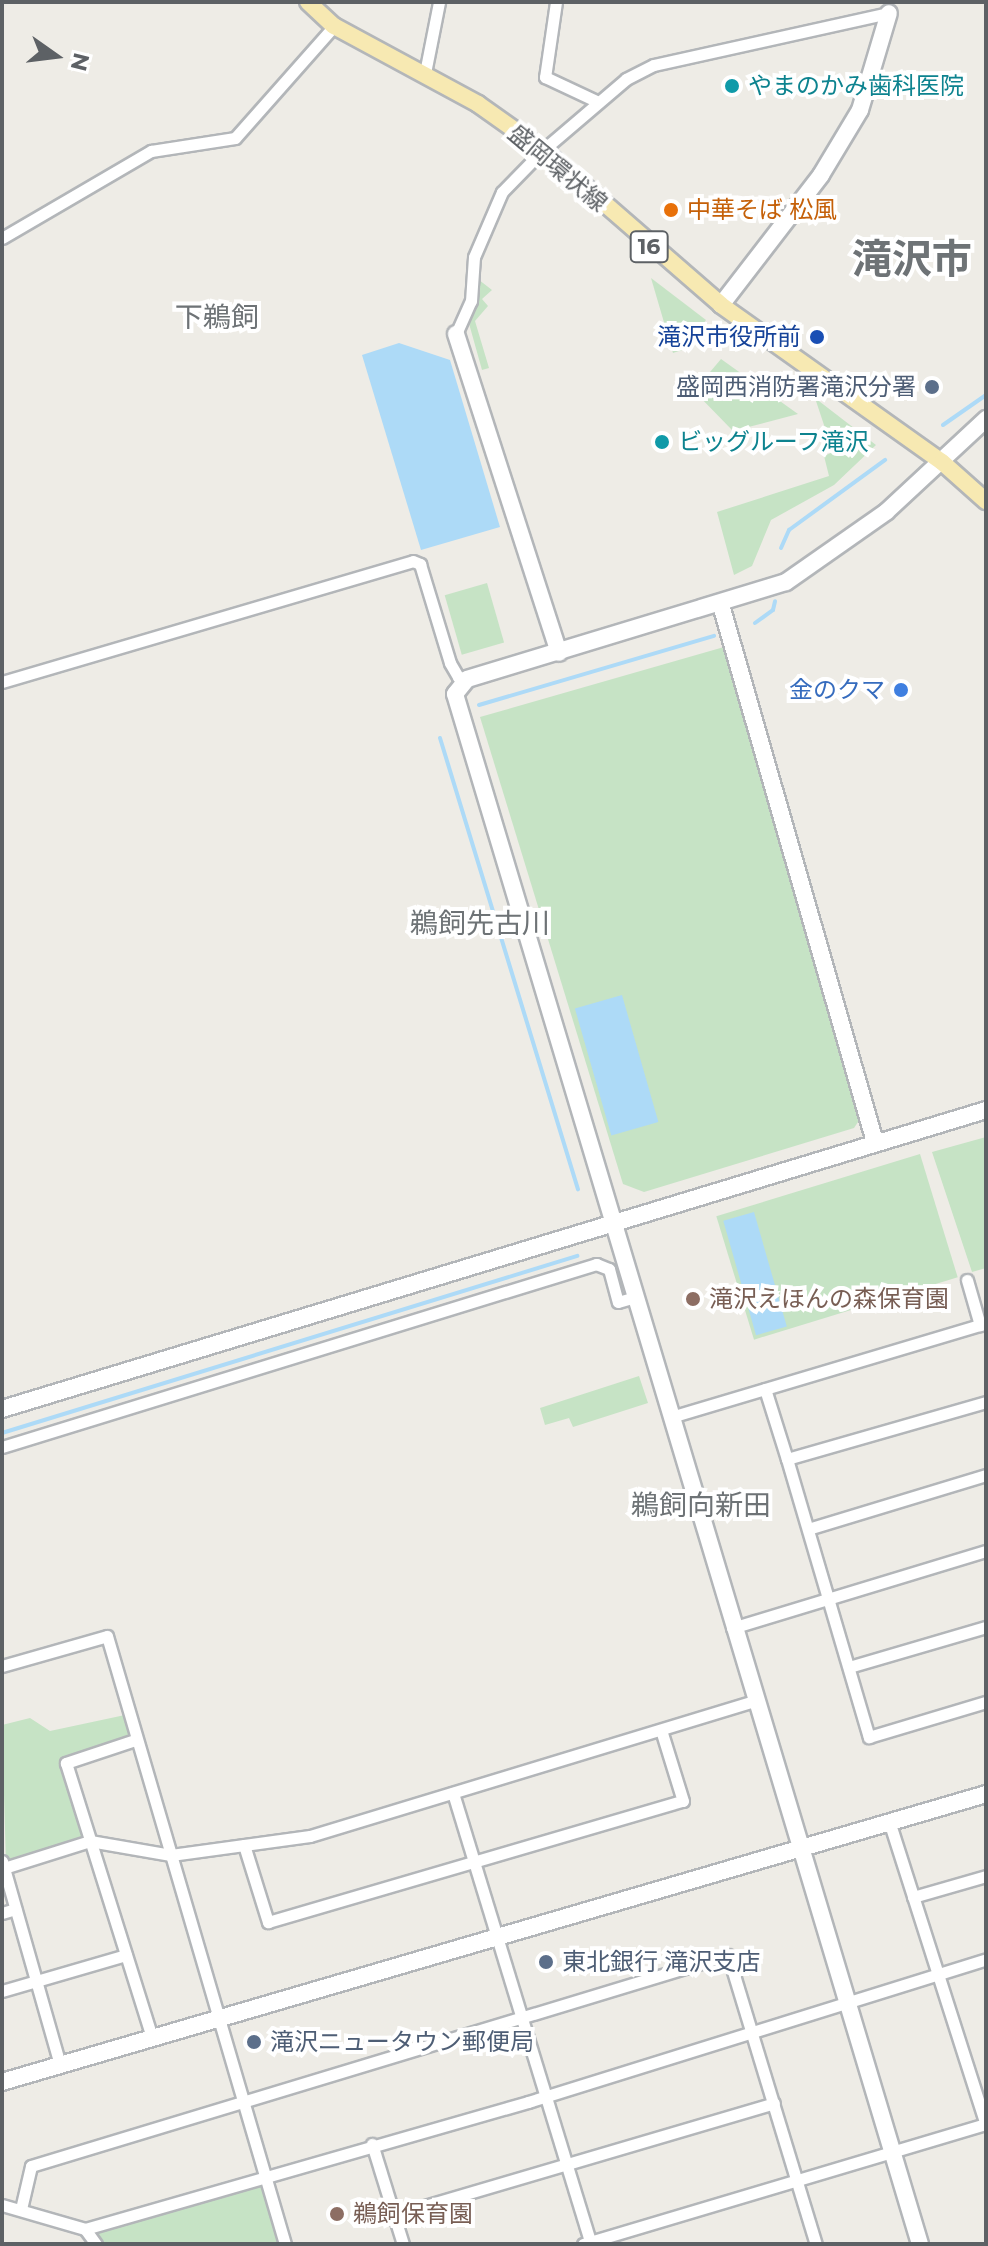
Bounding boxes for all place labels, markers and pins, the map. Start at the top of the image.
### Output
place label: やまのかみ歯科医院 [748,72,964,100]
marker: やまのかみ歯科医院 [723,77,741,95]
place label: 中華そば 松風 [687,196,837,224]
marker: 中華そば 松風 [662,201,680,219]
place label: 滝沢市役所前 [657,323,801,351]
marker: 滝沢市役所前 [808,328,826,346]
place label: 盛岡西消防署滝沢分署 [676,373,916,401]
marker: 盛岡西消防署滝沢分署 [923,378,941,396]
place label: ビッグルーフ滝沢 [678,428,870,456]
marker: ビッグルーフ滝沢 [653,433,671,451]
place label: 金のクマ [789,676,885,704]
marker: 金のクマ [892,681,910,699]
place label: 滝沢えほんの森保育園 [709,1285,949,1313]
marker: 滝沢えほんの森保育園 [684,1290,702,1308]
place label: 東北銀行 滝沢支店 [562,1948,760,1976]
marker: 東北銀行 滝沢支店 [537,1953,555,1971]
place label: 滝沢ニュータウン郵便局 [270,2028,534,2056]
marker: 滝沢ニュータウン郵便局 [245,2033,263,2051]
place label: 鵜飼保育園 [353,2200,473,2228]
marker: 鵜飼保育園 [328,2205,346,2223]

